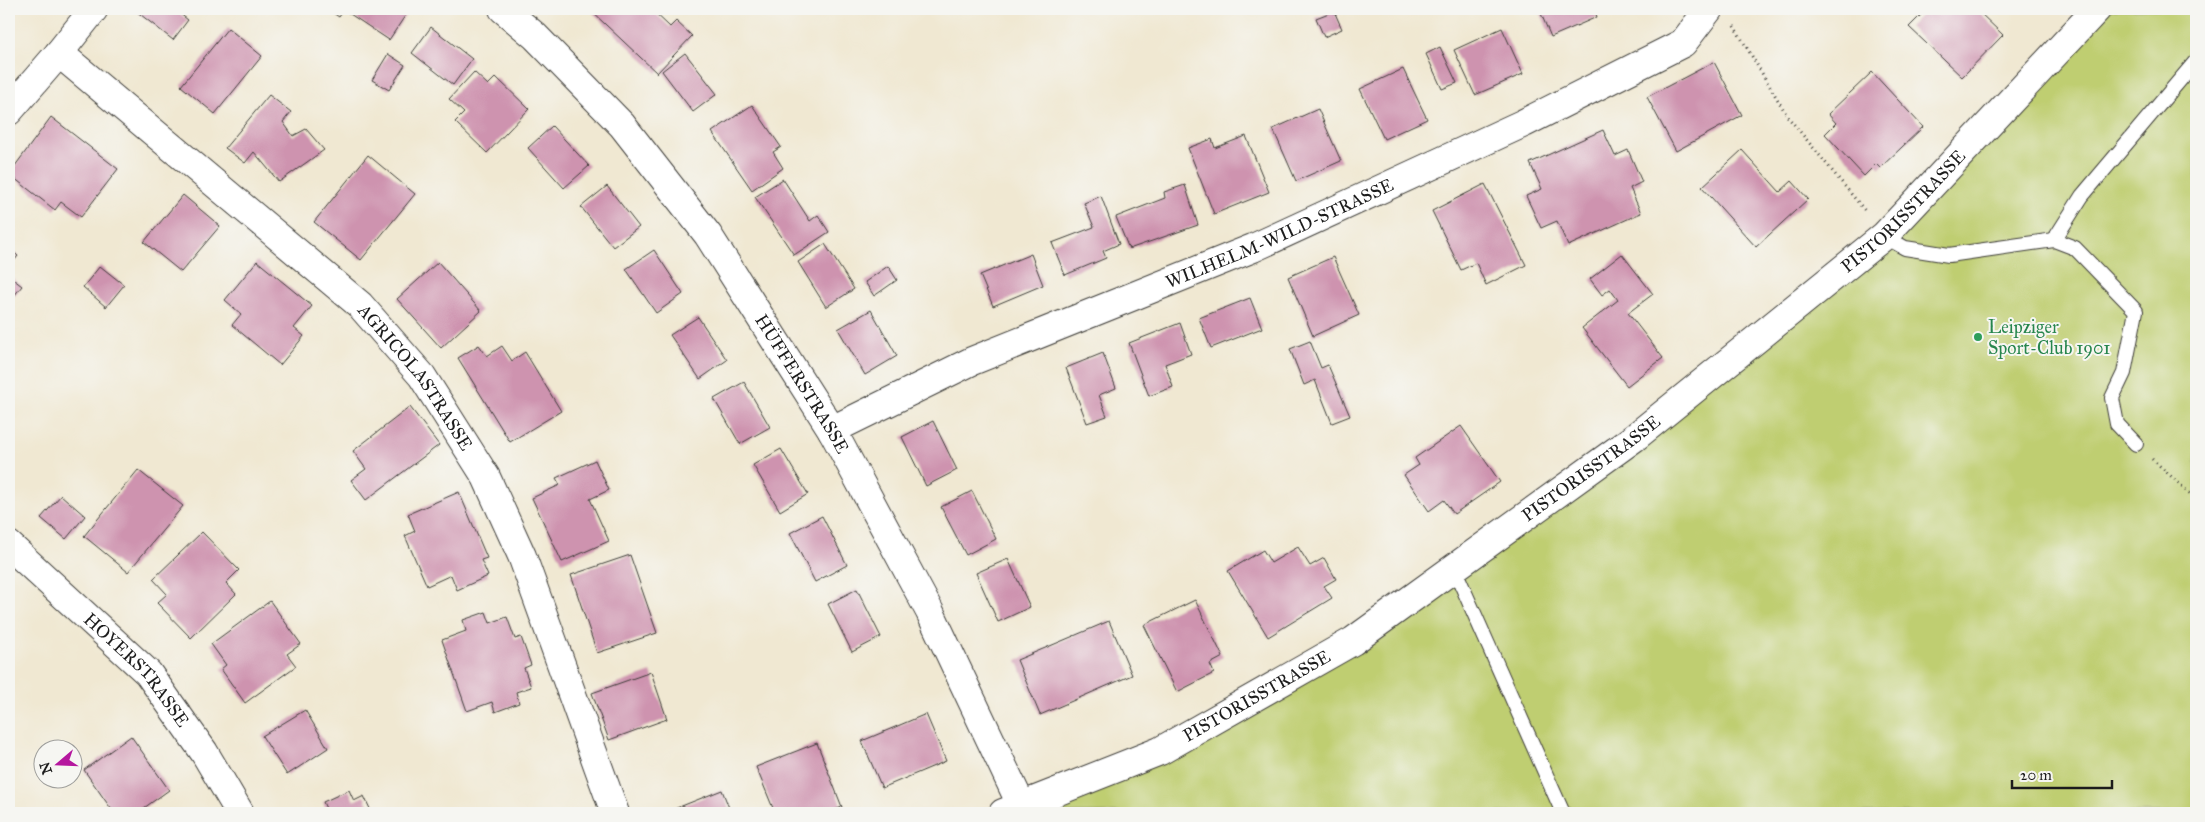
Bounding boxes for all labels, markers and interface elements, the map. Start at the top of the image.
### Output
street label: PISTORISSTRASSE [1837,145,1970,277]
street label: WILHELM-WILD-STRASSE [1162,174,1397,293]
street label: AGRICOLASTRASSE [353,299,477,455]
street label: HÜFFERSTRASSE [750,310,854,457]
place label: Leipziger Sport-Club 1901 [1988,316,2110,359]
marker: Leipziger Sport-Club 1901 [1972,331,1984,343]
street label: PISTORISSTRASSE [1518,410,1665,526]
street label: HOYERSTRASSE [79,608,194,731]
street label: PISTORISSTRASSE [1179,645,1334,747]
north arrow [32,740,82,790]
scale bar [2012,757,2112,789]
text: N [36,760,56,776]
text: 20 m [2020,766,2052,784]

